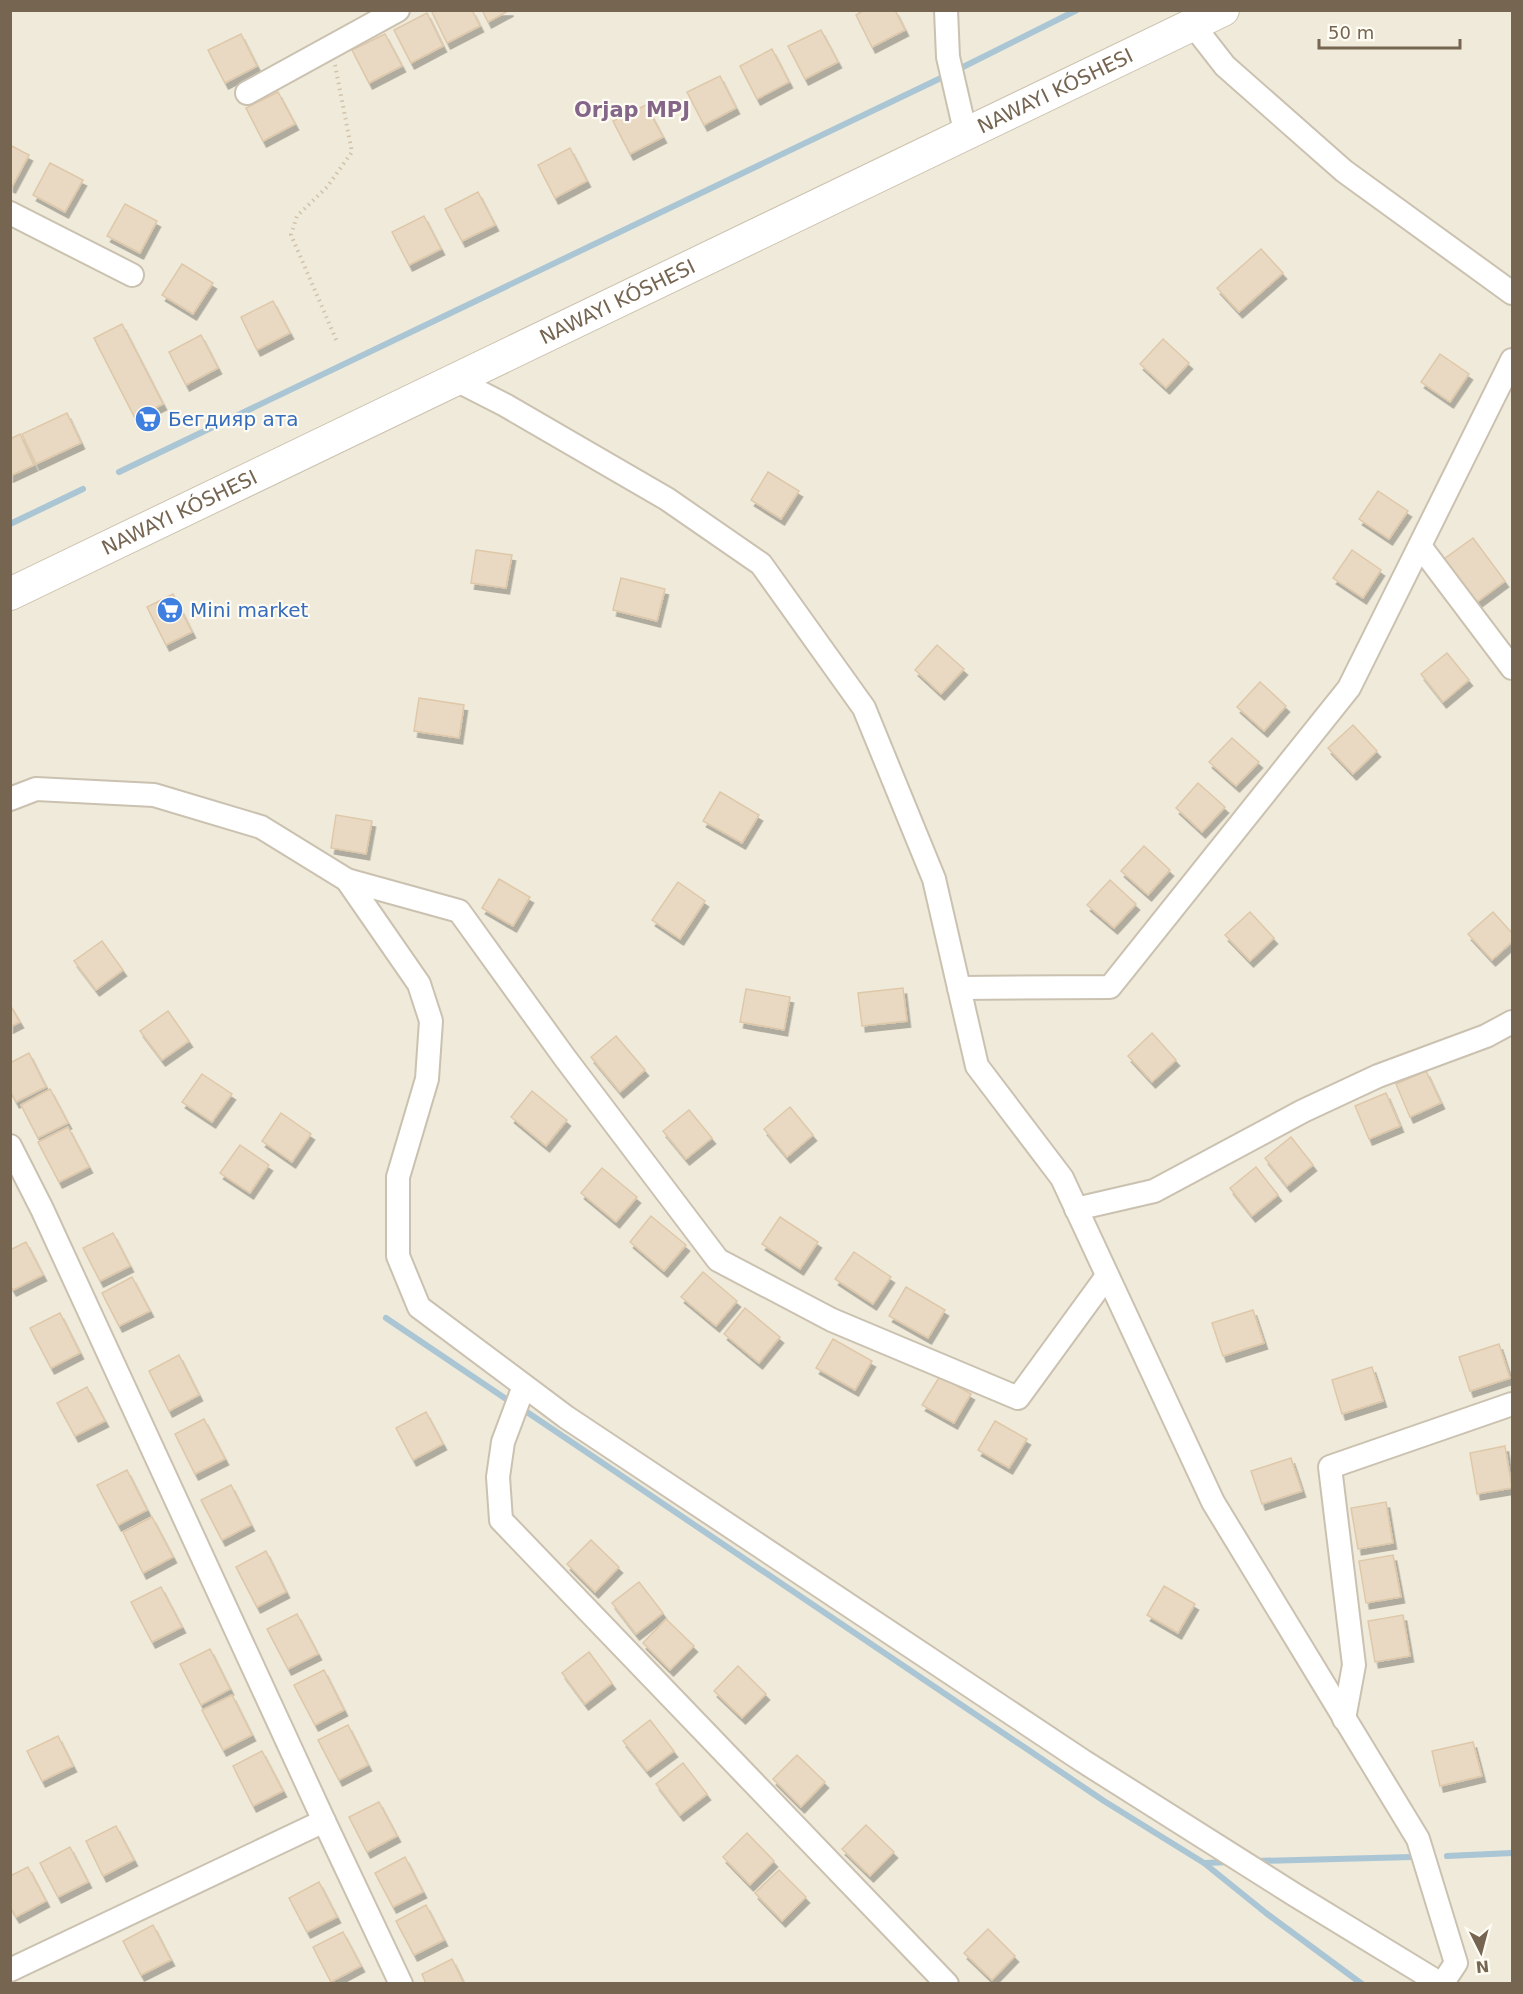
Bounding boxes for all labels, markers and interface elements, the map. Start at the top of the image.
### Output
scale bar [1319,12,1460,50]
text: 50 m [1328,22,1374,43]
street label: NAWAYI KÓSHESI [974,43,1137,138]
district label: Orjap MPJ [574,98,690,122]
street label: NAWAYI KÓSHESI [536,254,699,349]
supermarket icon: Бегдияр ата [133,404,163,434]
place label: Бегдияр ата [168,407,299,431]
street label: NAWAYI KÓSHESI [98,465,261,560]
supermarket icon: Mini market [155,595,185,625]
place label: Mini market [190,598,309,622]
north arrow [1451,1922,1511,1982]
text: N [1475,1956,1490,1977]

